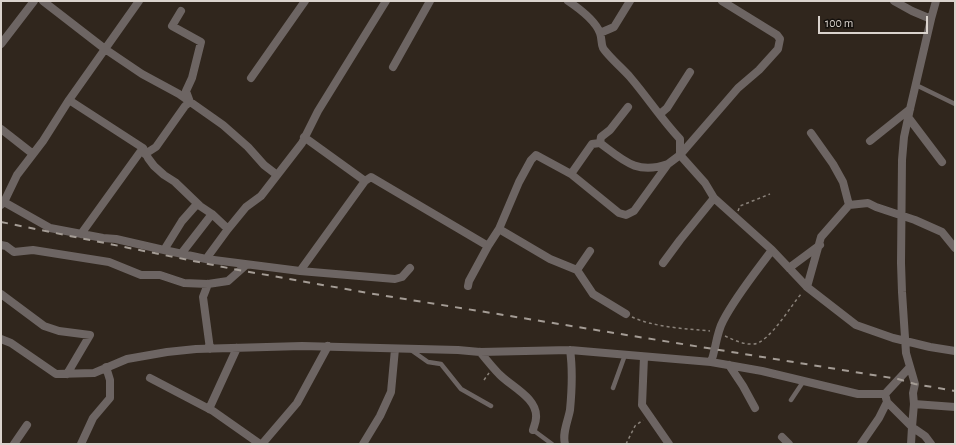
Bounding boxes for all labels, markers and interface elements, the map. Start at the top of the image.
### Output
scale bar [820,8,930,34]
text: 100 m [825,17,853,29]

